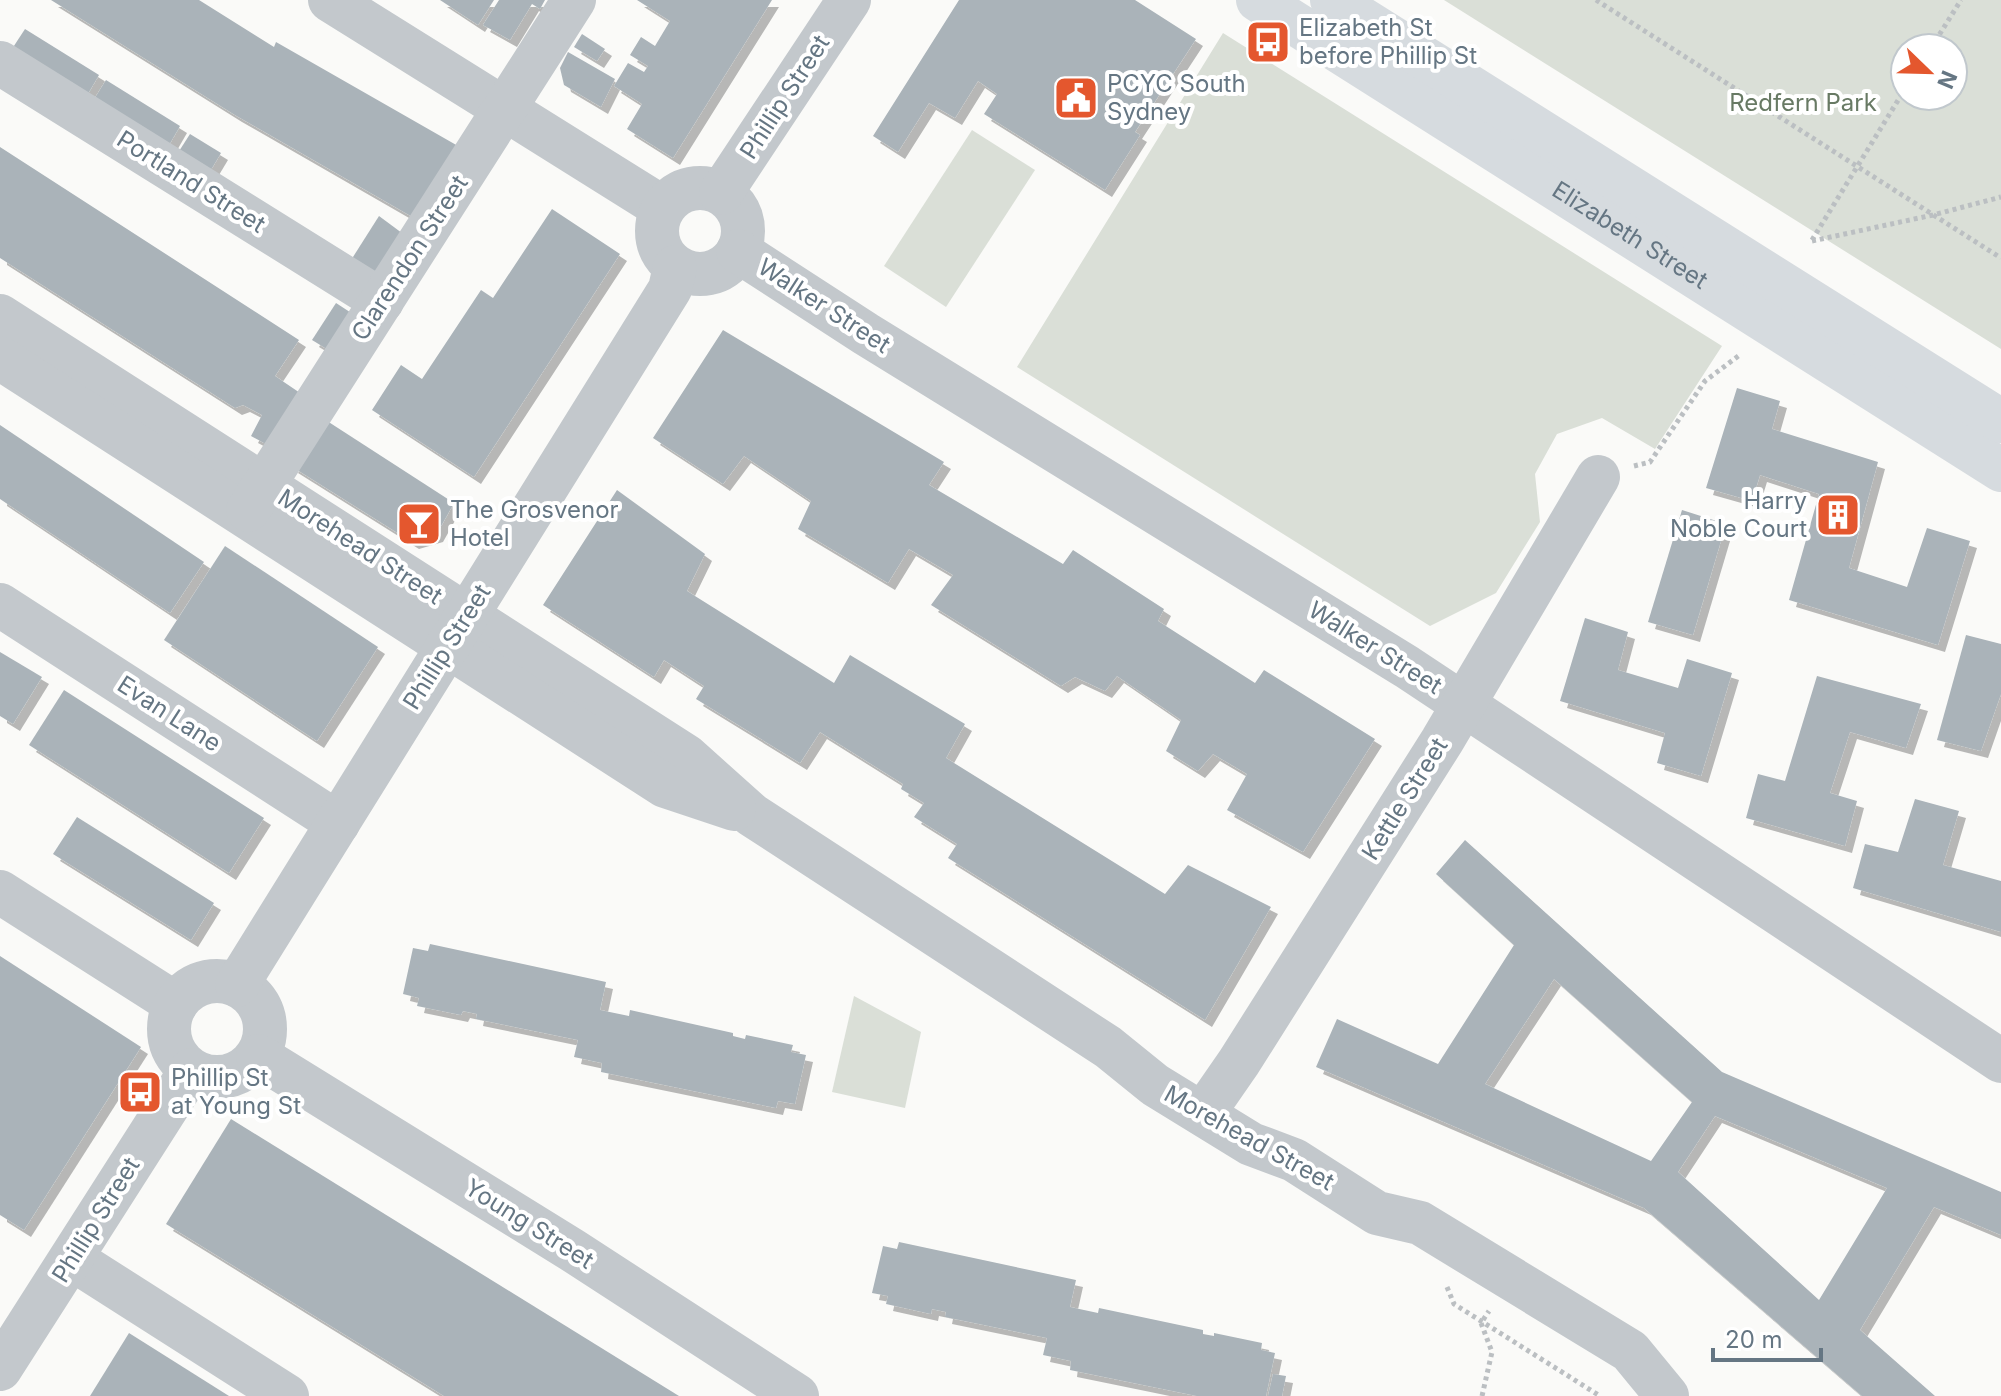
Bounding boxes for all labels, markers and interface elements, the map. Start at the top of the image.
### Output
place label: Elizabeth St before Phillip St [1299,13,1477,70]
bus stop icon: Elizabeth St before Phillip St [1244,18,1292,66]
street label: Phillip Street [734,29,835,164]
north arrow [1889,32,1969,112]
text: N [1932,67,1963,93]
place label: PCYC South Sydney [1107,69,1246,126]
public building icon: PCYC South Sydney [1052,74,1100,122]
park label: Redfern Park [1729,88,1877,117]
street label: Portland Street [112,124,271,239]
street label: Clarendon Street [345,169,474,346]
street label: Elizabeth Street [1547,175,1713,295]
street label: Walker Street [753,252,896,359]
street label: Morehead Street [273,483,448,610]
place label: Harry Noble Court [1670,486,1807,543]
building icon: Harry Noble Court [1814,491,1862,539]
place label: The Grosvenor Hotel [450,495,619,552]
bar icon: The Grosvenor Hotel [395,500,443,548]
street label: Phillip Street [397,579,497,715]
street label: Walker Street [1303,595,1447,700]
street label: Evan Lane [112,669,226,758]
street label: Kettle Street [1356,732,1454,865]
place label: Phillip St at Young St [171,1063,301,1120]
bus stop icon: Phillip St at Young St [116,1068,164,1116]
street label: Morehead Street [1159,1079,1339,1196]
street label: Phillip Street [46,1152,146,1288]
street label: Young Street [460,1172,599,1275]
scale bar [1713,1312,1821,1362]
text: 20 m [1725,1325,1783,1354]

